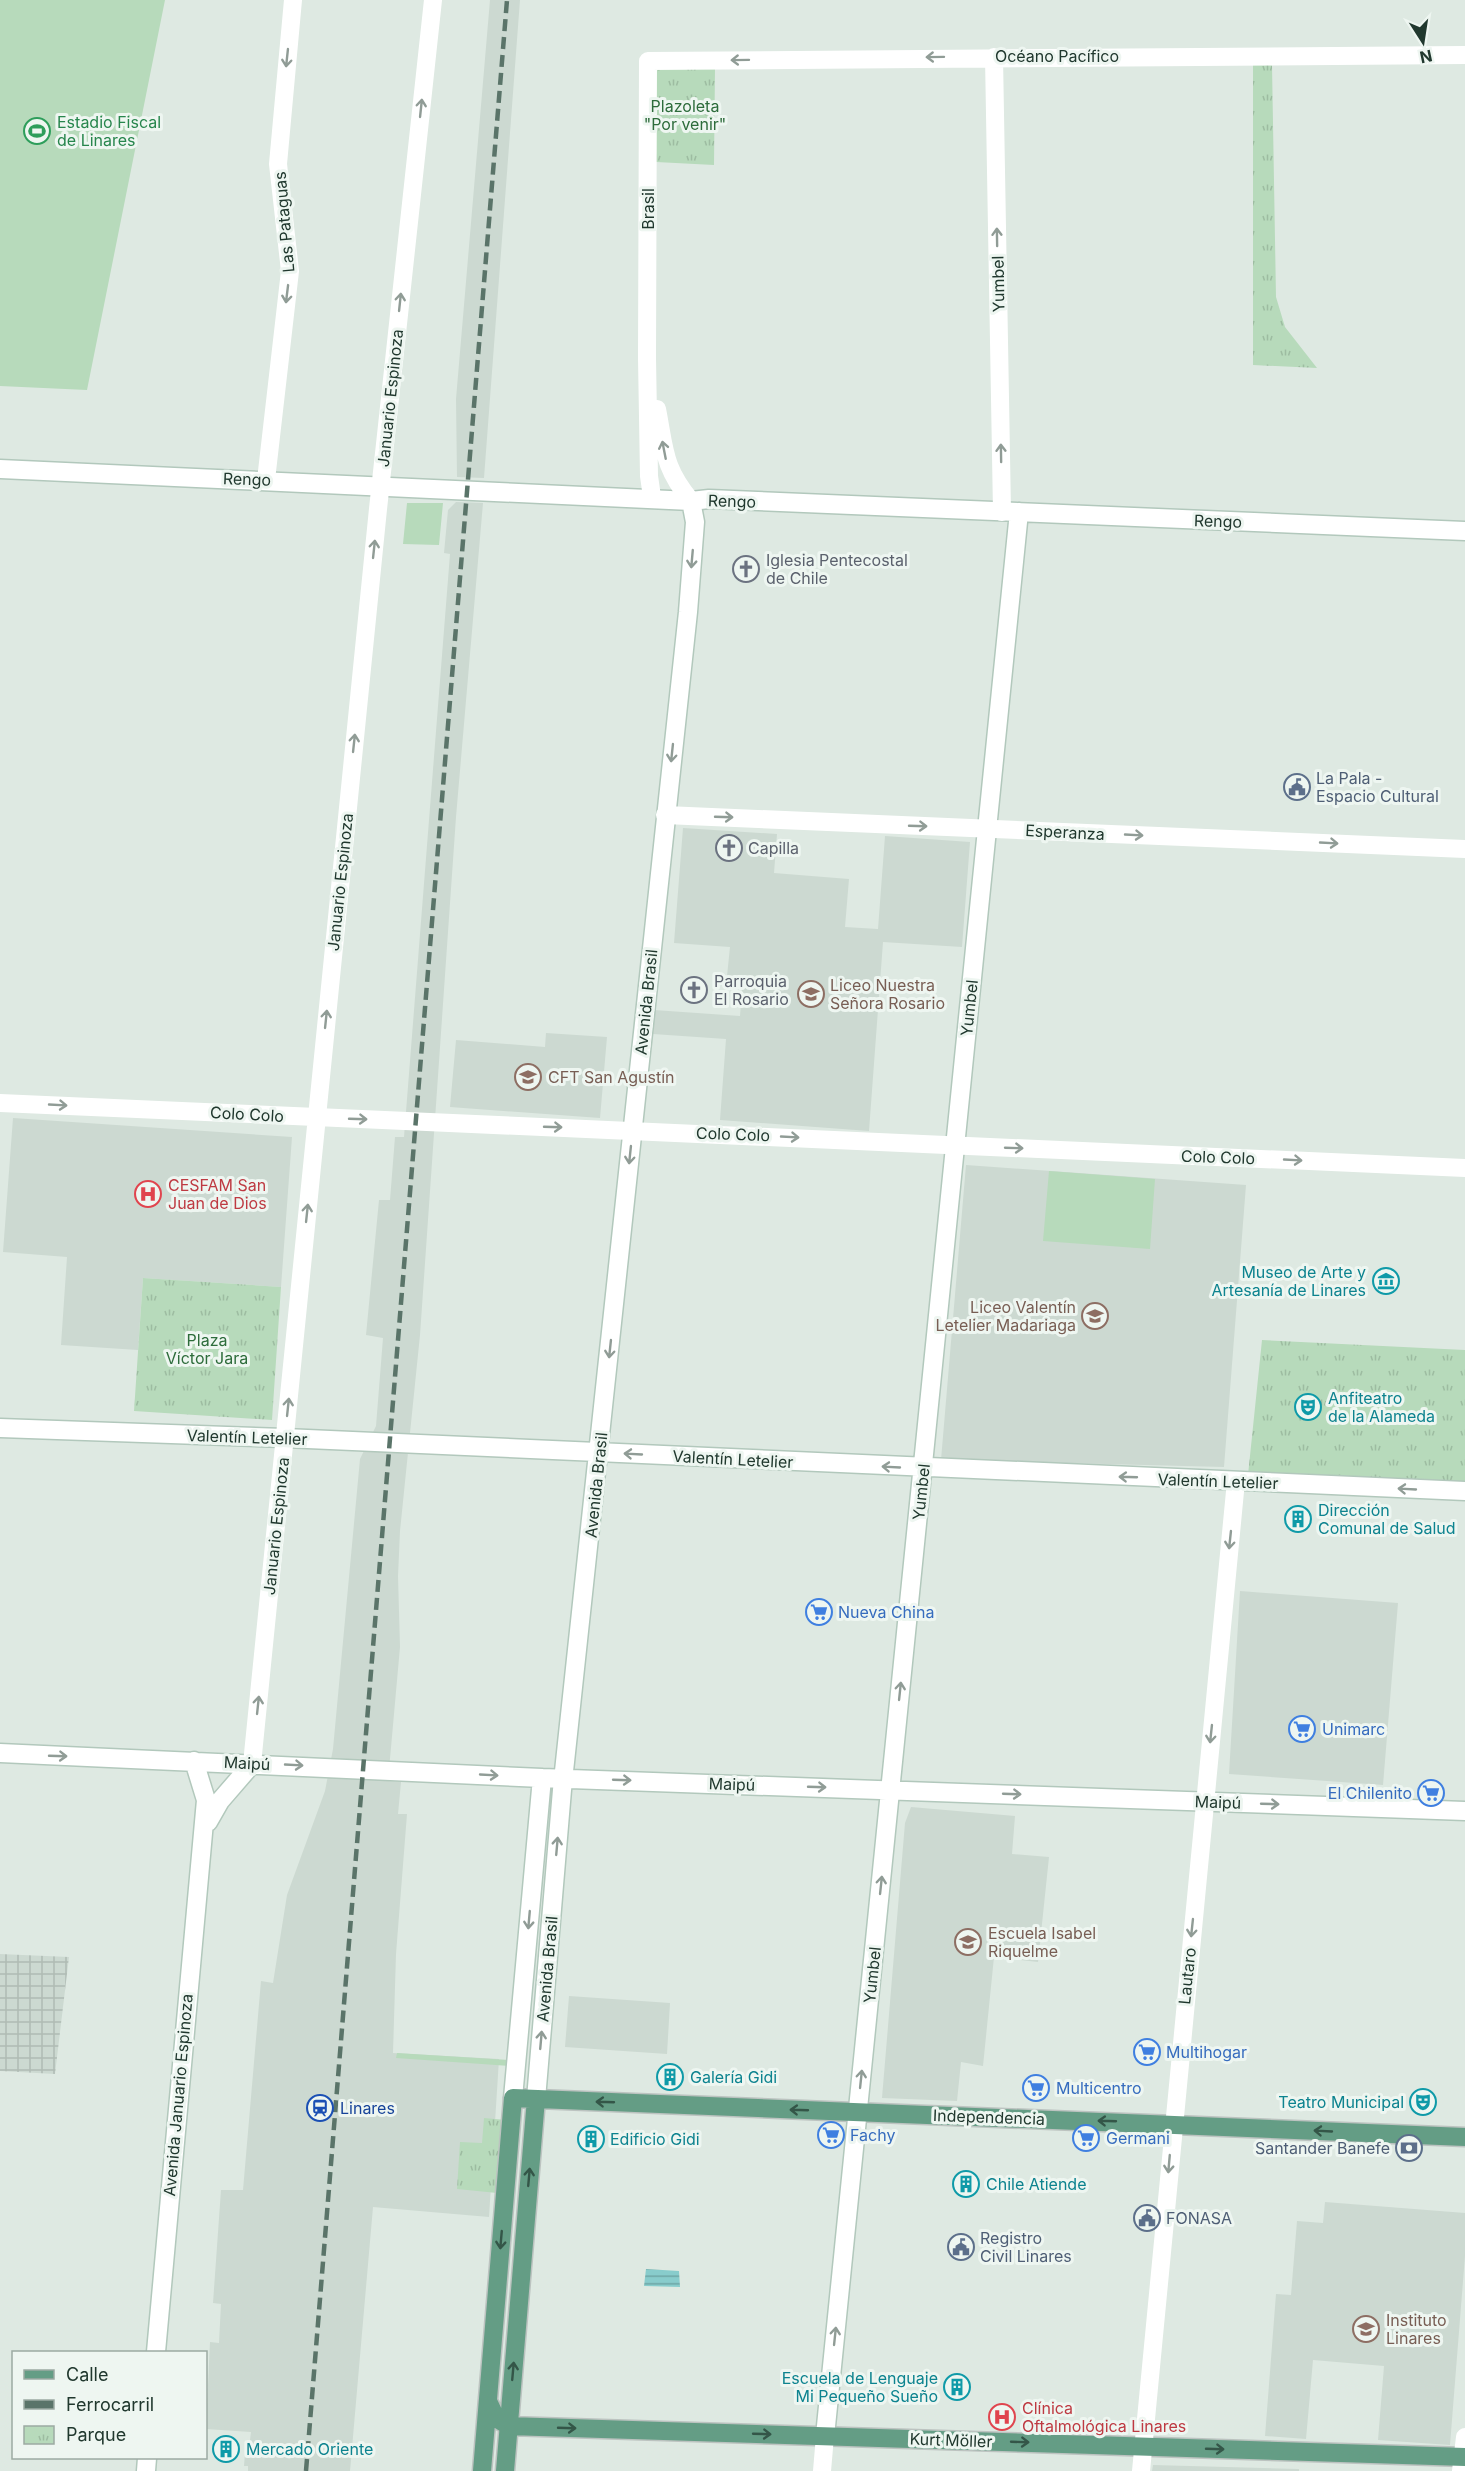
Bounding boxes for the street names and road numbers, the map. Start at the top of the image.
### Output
street label: Océano Pacífico [995,46,1119,66]
street label: Las Pataguas [270,171,298,273]
street label: Brasil [638,188,658,230]
street label: Yumbel [988,255,1008,313]
street label: Januario Espinoza [373,328,407,468]
street label: Rengo [223,468,271,490]
street label: Rengo [708,490,756,512]
street label: Rengo [1194,510,1242,532]
street label: Januario Espinoza [323,812,357,952]
street label: Esperanza [1025,820,1105,844]
street label: Avenida Brasil [631,948,661,1056]
street label: Yumbel [956,979,982,1037]
street label: Colo Colo [210,1102,284,1126]
street label: Colo Colo [696,1123,770,1145]
street label: Colo Colo [1181,1146,1255,1168]
street label: Valentín Letelier [186,1425,308,1449]
street label: Avenida Brasil [581,1431,611,1539]
street label: Valentín Letelier [672,1446,794,1472]
street label: Januario Espinoza [259,1456,293,1596]
street label: Yumbel [908,1463,934,1521]
street label: Valentín Letelier [1157,1469,1279,1493]
street label: Maipú [223,1752,271,1774]
street label: Maipú [708,1773,756,1795]
street label: Maipú [1194,1791,1242,1813]
street label: Avenida Brasil [532,1915,562,2023]
street label: Yumbel [859,1946,885,2004]
street label: Lautaro [1174,1947,1200,2005]
street label: Avenida Januario Espinoza [159,1993,197,2197]
street label: Independencia [933,2105,1045,2129]
street label: Kurt Möller [909,2429,993,2451]

